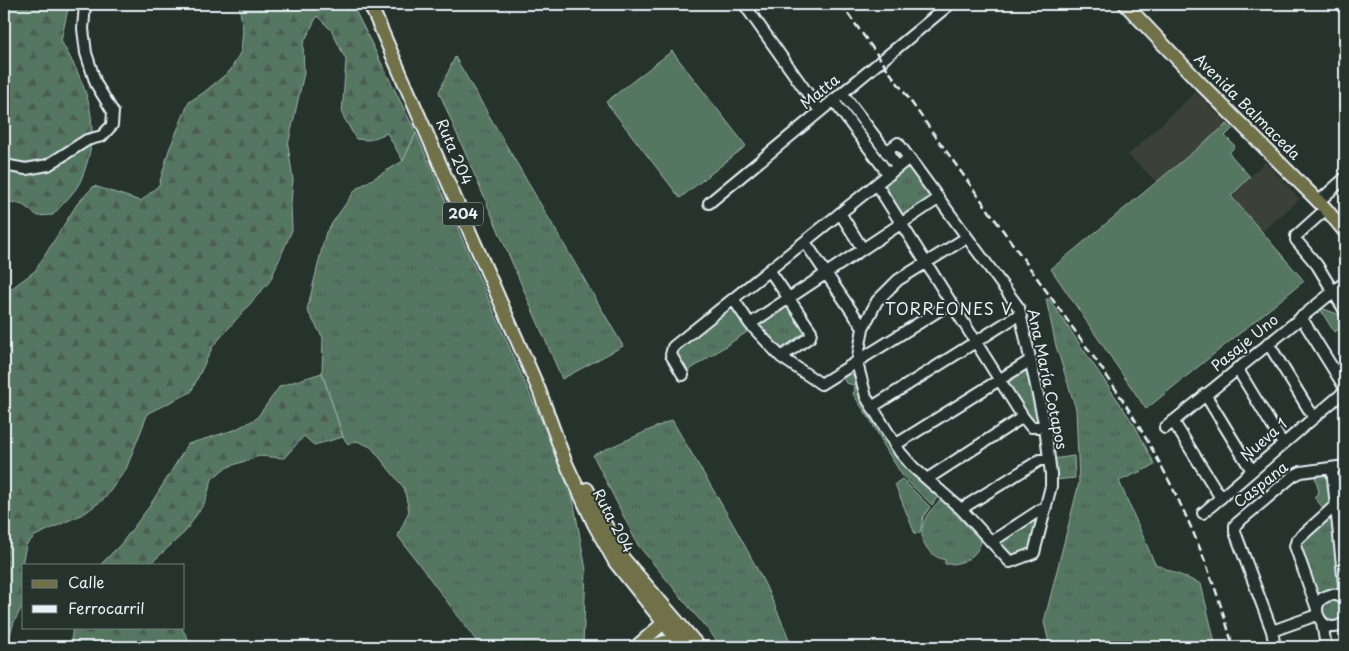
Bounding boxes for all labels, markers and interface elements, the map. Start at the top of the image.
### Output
street label: Avenida Balmaceda [1189,47,1307,165]
street label: Matta [794,67,844,114]
street label: Ruta 204 [431,115,480,188]
road number: 204 [443,202,483,225]
district label: TORREONES V [885,296,1013,320]
street label: Ana María Cotapos [1022,306,1075,451]
street label: Pasaje Uno [1206,308,1283,376]
street label: Nueva 1 [1234,412,1292,466]
street label: Caspana [1228,455,1293,513]
street label: Ruta 204 [588,484,641,557]
legend [22,564,185,628]
text: Calle [68,570,105,593]
text: Ferrocarril [68,596,145,619]

